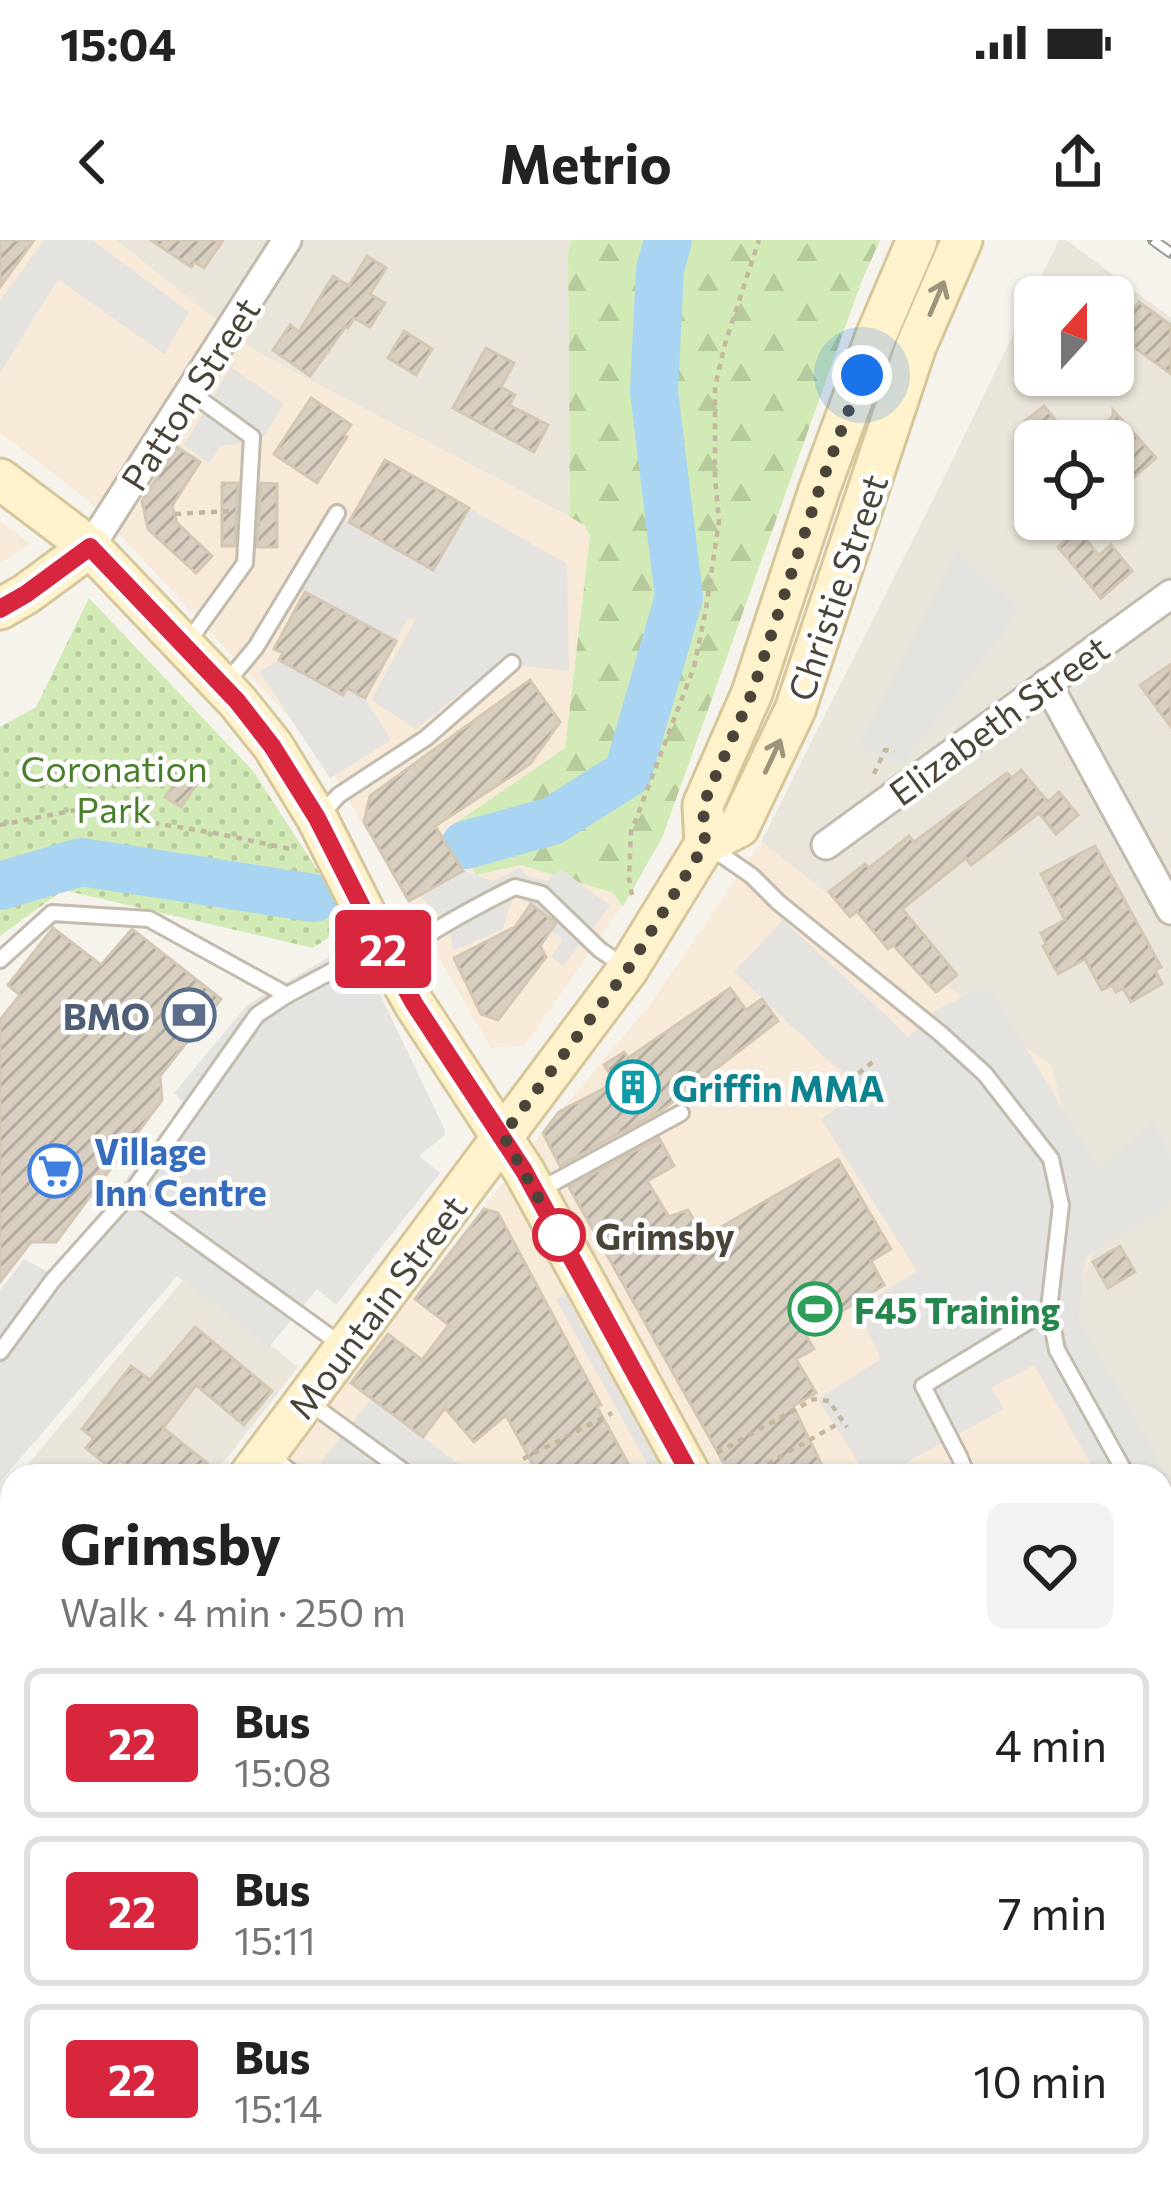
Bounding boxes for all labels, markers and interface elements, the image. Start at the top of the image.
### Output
text: 15:04 [60,15,176,70]
icon: back [60,129,126,195]
text: Metrio [499,129,672,195]
icon: share [1045,129,1111,195]
north arrow [1014,276,1134,396]
map controls [1014,276,1134,540]
one-way arrow [928,280,949,317]
street label: Patton Street [110,288,268,498]
your location [832,345,892,405]
button: locate [1014,420,1134,540]
street label: Christie Street [777,468,895,706]
street label: Elizabeth Street [880,625,1116,813]
one-way arrow [763,739,785,775]
park label: Coronation Park [20,745,208,830]
line badge: 22 [329,910,437,988]
text: 22 [359,923,407,975]
bank icon: BMO [161,987,217,1043]
place label: BMO [63,993,150,1037]
building icon: Griffin MMA [605,1059,661,1115]
place label: Griffin MMA [672,1065,885,1109]
place label: Village Inn Centre [94,1128,267,1213]
supermarket icon: Village Inn Centre [27,1143,83,1199]
street label: Mountain Street [278,1185,474,1427]
marker: Grimsby [534,1210,584,1260]
place label: Grimsby [595,1213,735,1257]
sports icon: F45 Training [787,1281,843,1337]
place label: F45 Training [854,1287,1061,1331]
button: heart [987,1503,1113,1629]
text: Grimsby [60,1507,281,1577]
text: Walk · 4 min · 250 m [60,1587,406,1635]
text: Bus [234,1692,310,1747]
text: 4 min [995,1716,1107,1771]
text: 22 [108,1717,156,1769]
text: 15:08 [234,1747,331,1795]
text: Bus [234,1860,310,1915]
text: 7 min [998,1884,1107,1939]
text: 22 [108,1885,156,1937]
text: 15:11 [234,1915,316,1963]
text: Bus [234,2028,310,2083]
text: 10 min [973,2052,1107,2107]
text: 22 [108,2053,156,2105]
text: 15:14 [234,2083,322,2131]

